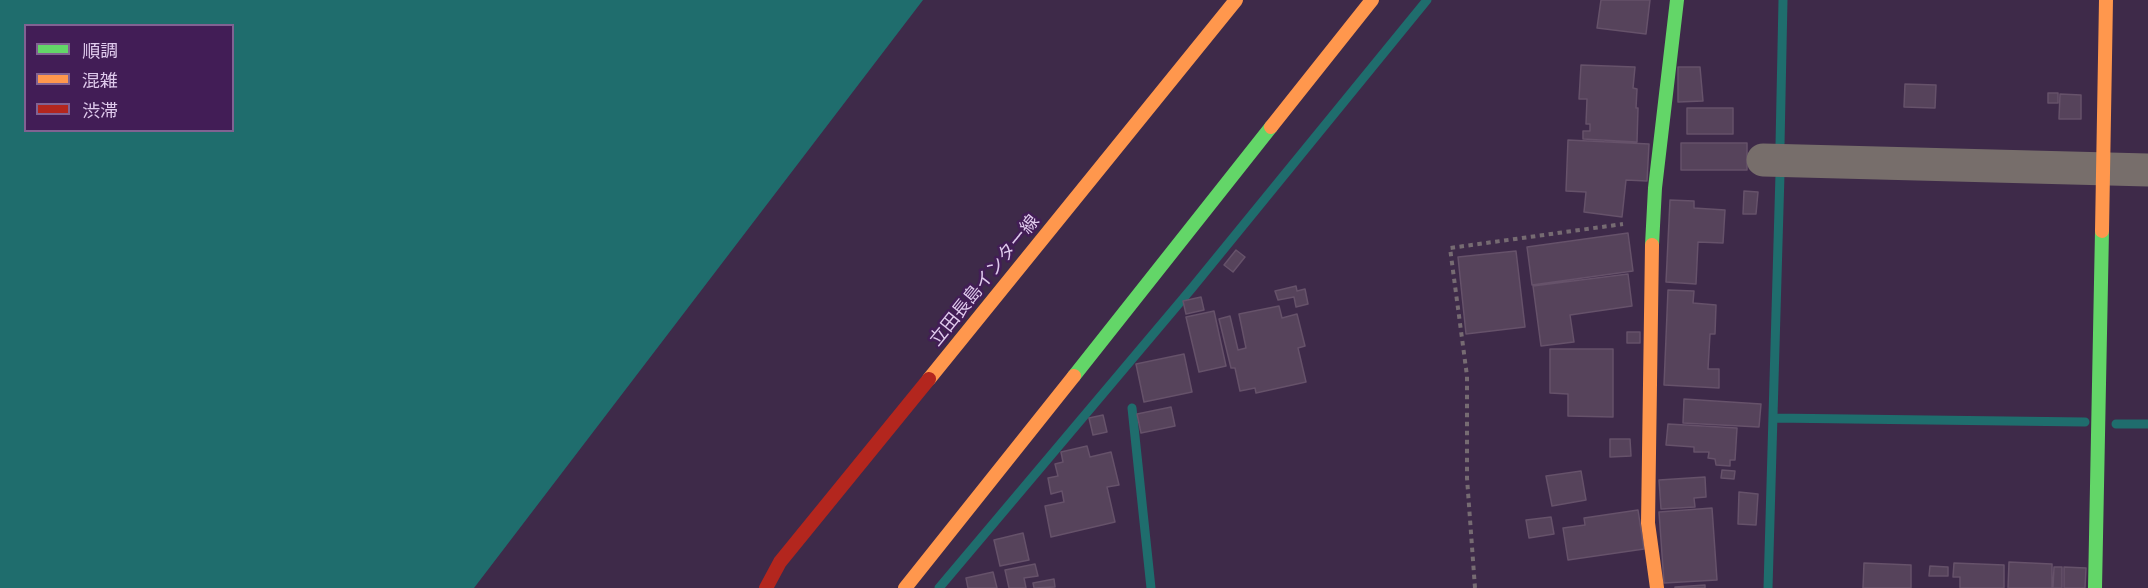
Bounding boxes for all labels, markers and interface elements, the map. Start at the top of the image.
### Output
legend [24,24,234,132]
text: 順調 [82,39,118,62]
text: 混雑 [82,69,118,92]
text: 渋滞 [82,99,118,122]
street label: 立田長島インター線 [926,211,1044,351]

